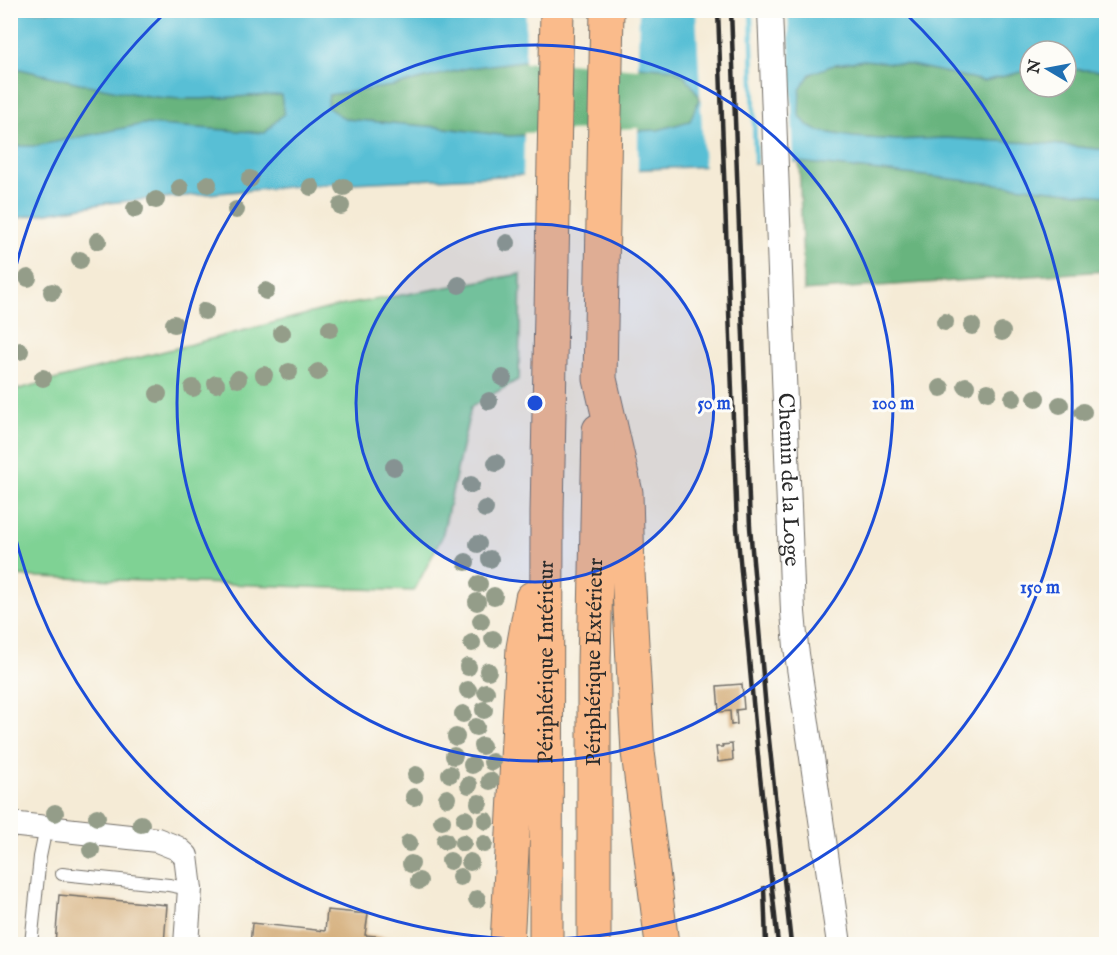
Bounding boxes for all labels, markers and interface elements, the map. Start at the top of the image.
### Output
north arrow [1018,39,1078,99]
text: N [1024,58,1046,76]
street label: Chemin de la Loge [771,392,805,567]
centre of rings [525,393,545,413]
text: 50 m [697,393,731,416]
text: 100 m [872,393,914,416]
street label: Périphérique Extérieur [580,558,610,766]
street label: Périphérique Intérieur [532,560,561,764]
text: 150 m [1020,577,1060,600]

